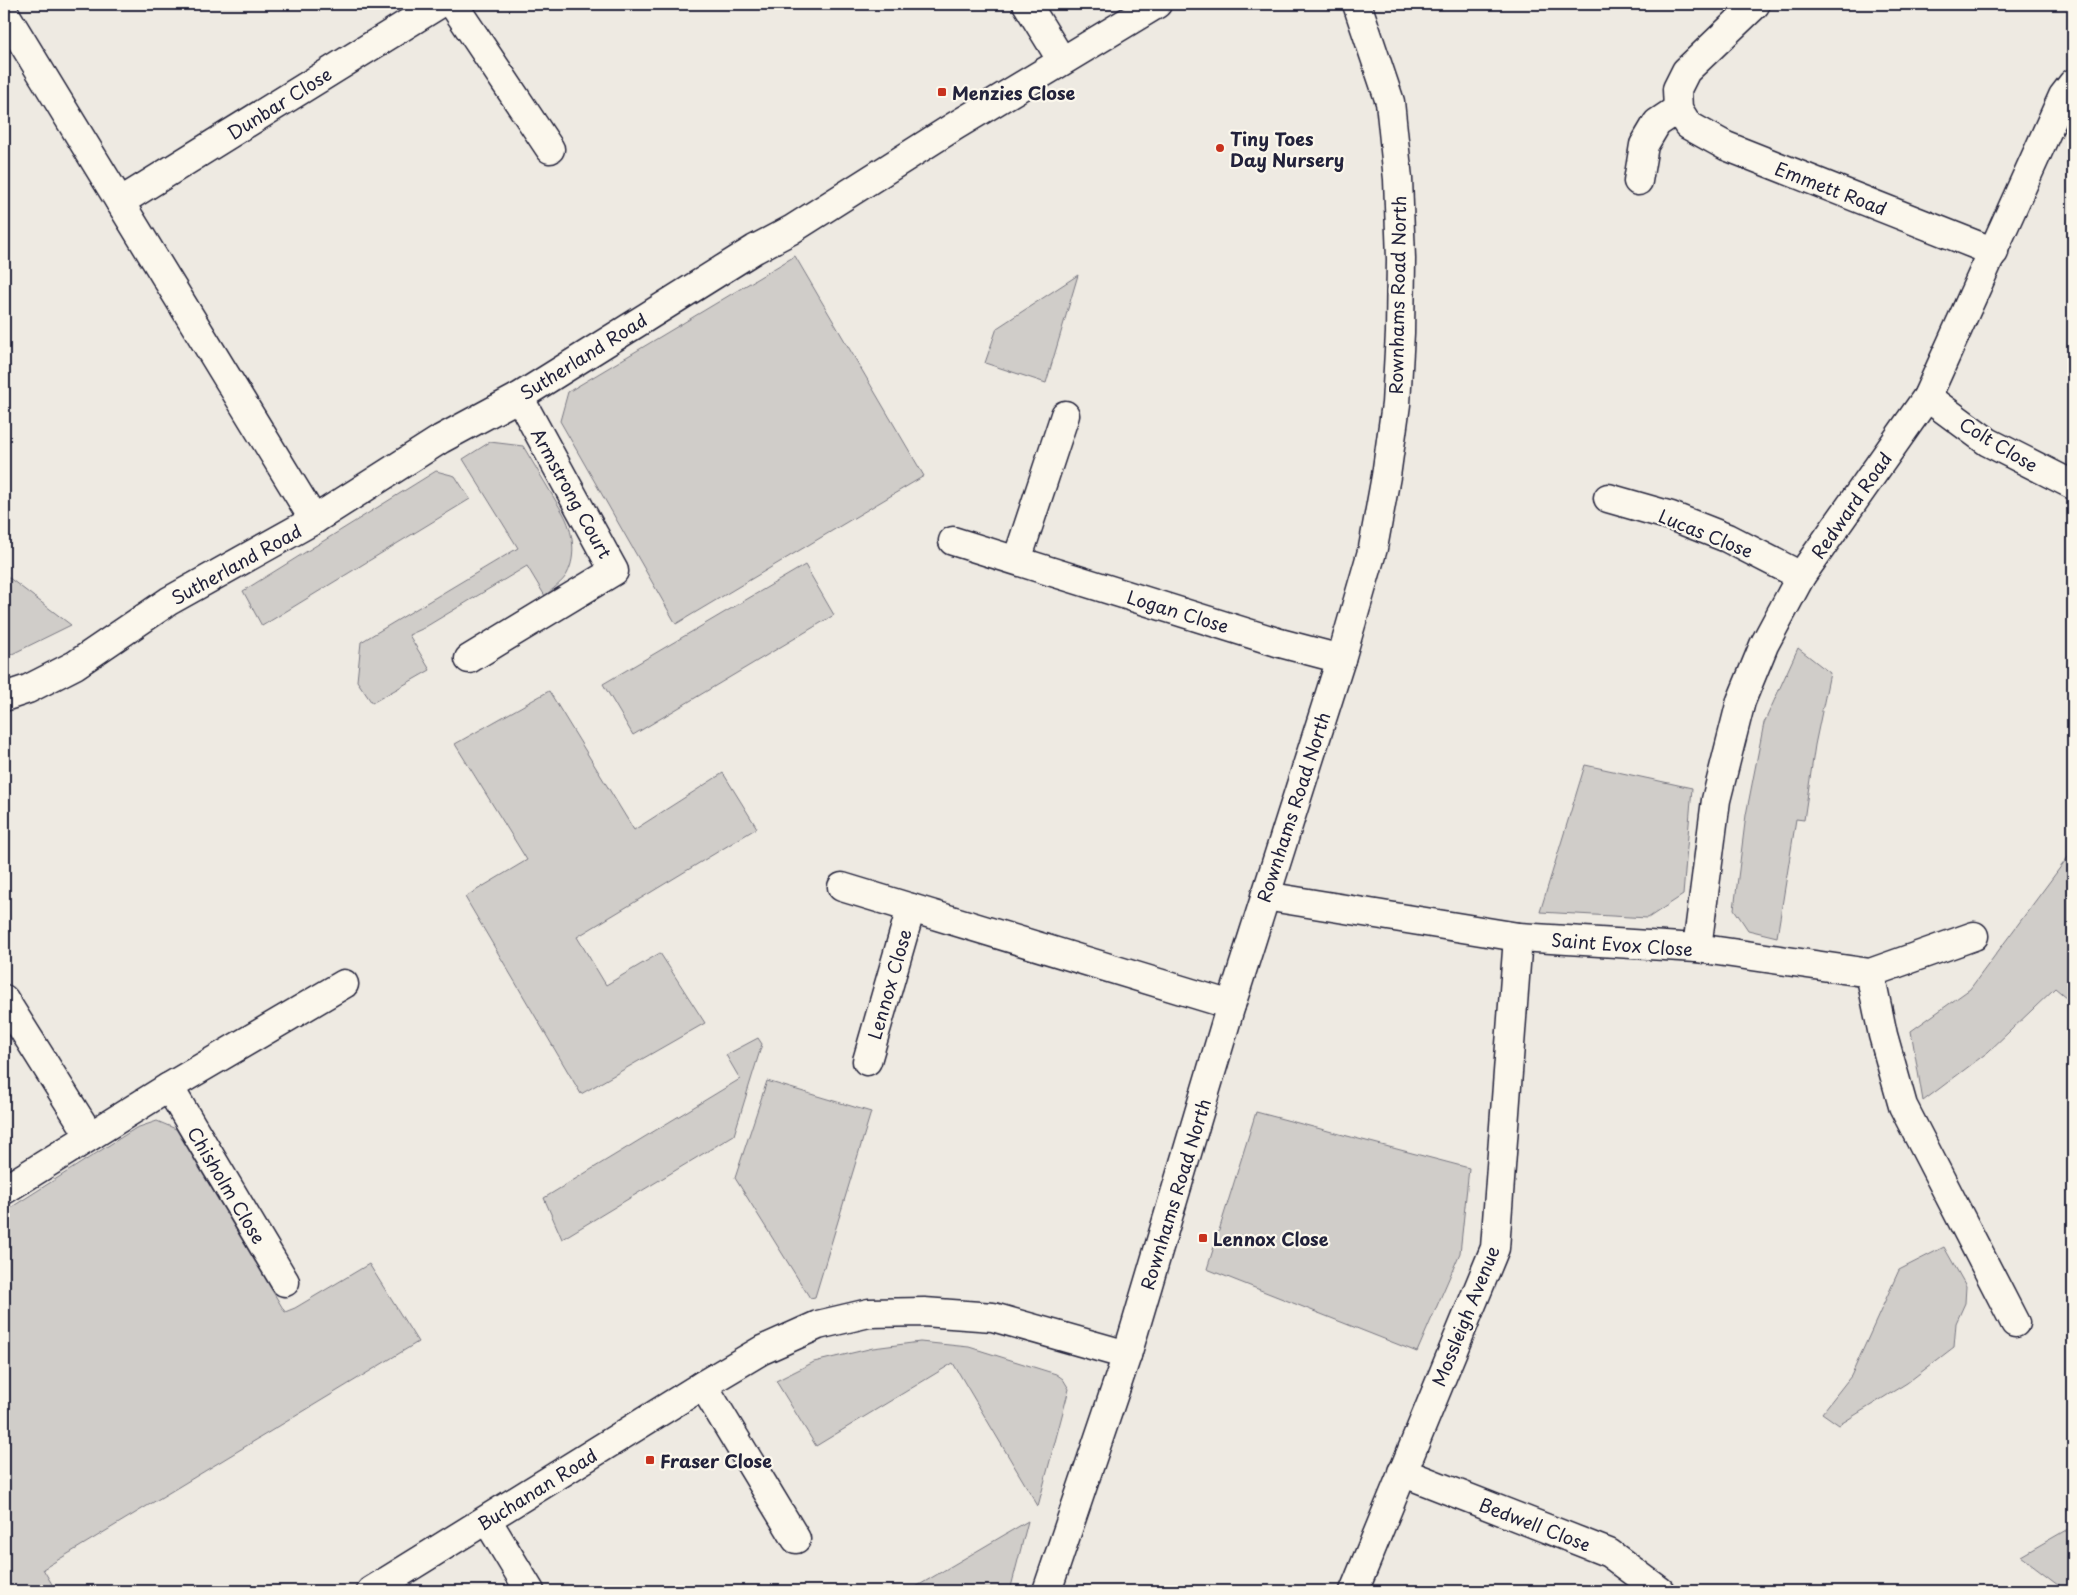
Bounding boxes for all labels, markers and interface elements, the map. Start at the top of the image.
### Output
street label: Dunbar Close [222,60,336,146]
place label: Menzies Close [952,79,1076,106]
marker: Menzies Close [936,86,948,98]
place label: Tiny Toes Day Nursery [1230,125,1344,173]
marker: Tiny Toes Day Nursery [1214,142,1226,154]
street label: Emmett Road [1771,154,1891,222]
street label: Rownhams Road North [1382,195,1412,395]
street label: Sutherland Road [514,306,652,406]
street label: Colt Close [1955,410,2043,478]
street label: Armstrong Court [525,423,619,563]
street label: Redward Road [1804,446,1898,564]
street label: Lucas Close [1655,502,1757,564]
street label: Sutherland Road [166,517,306,611]
street label: Logan Close [1124,583,1232,639]
street label: Rownhams Road North [1249,708,1337,906]
street label: Lennox Close [860,925,918,1042]
street label: Saint Evox Close [1550,926,1694,962]
street label: Rownhams Road North [1133,1095,1217,1293]
street label: Chisholm Close [181,1121,273,1249]
place label: Lennox Close [1213,1225,1329,1252]
marker: Lennox Close [1197,1232,1209,1244]
street label: Mossleigh Avenue [1424,1241,1506,1390]
street label: Buchanan Road [472,1441,602,1537]
place label: Fraser Close [660,1447,772,1474]
marker: Fraser Close [644,1454,656,1466]
street label: Bedwell Close [1475,1490,1595,1558]

